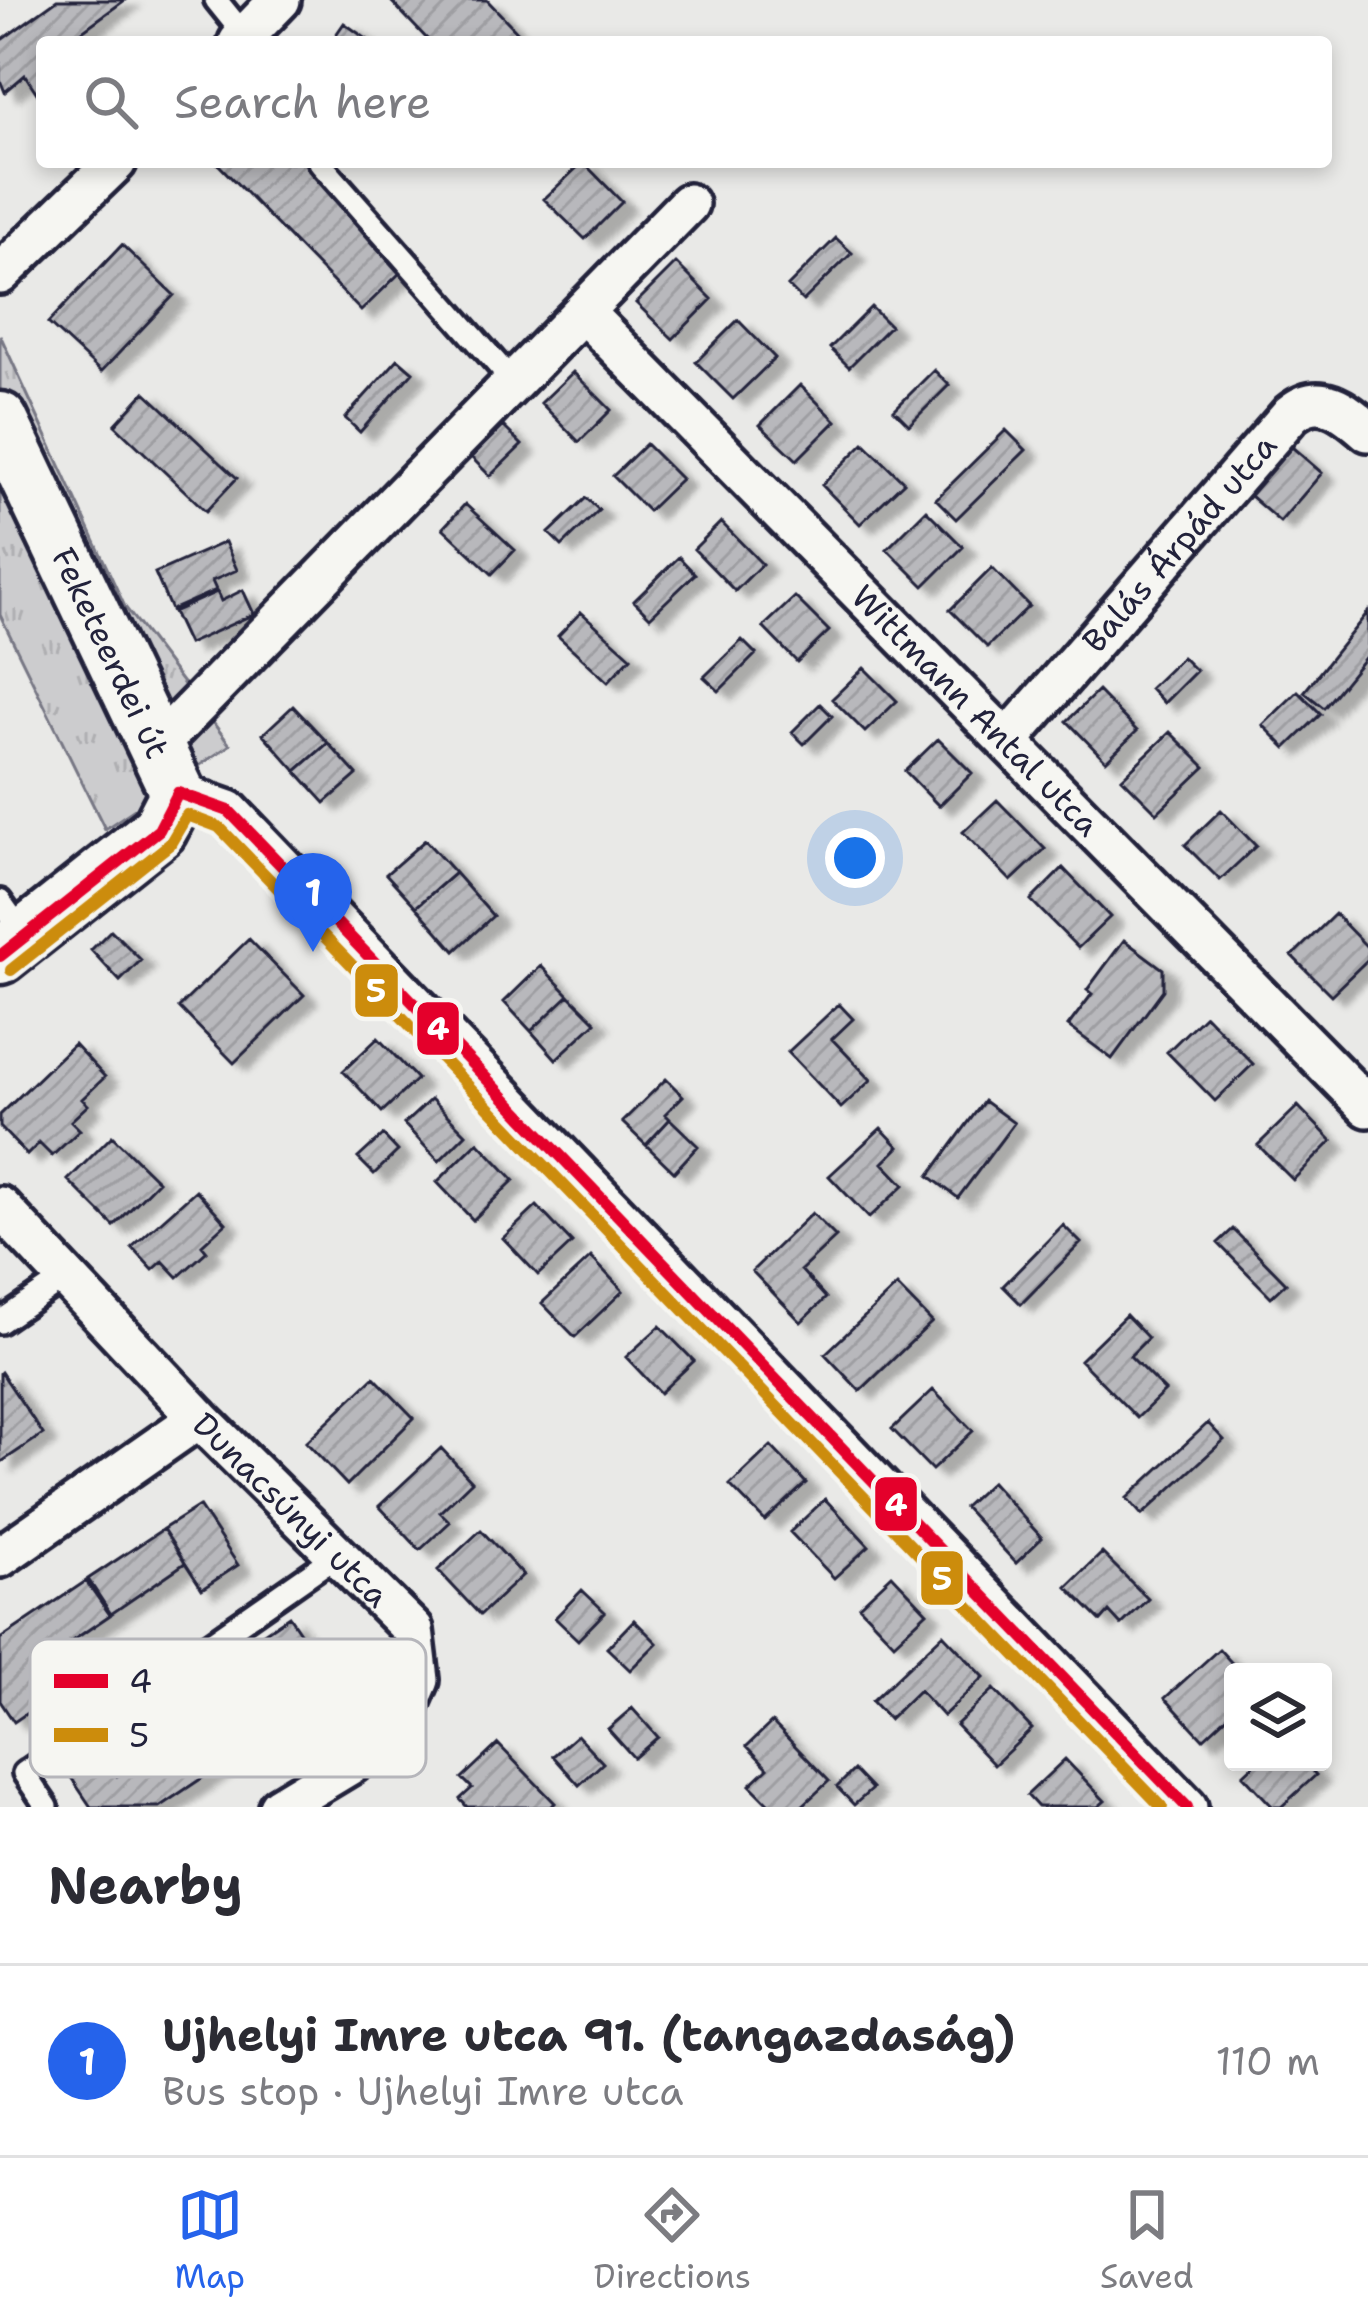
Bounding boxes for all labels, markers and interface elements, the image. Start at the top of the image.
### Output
search box [36,36,1332,168]
icon: search [78,69,144,135]
text: Search here [174,72,431,132]
street label: Balás Árpád utca [1072,424,1287,662]
street label: Feketeerdei út [41,540,180,766]
street label: Wittmann Antal utca [841,575,1110,846]
your location [825,828,885,888]
pin: 1 [274,853,352,952]
line badge: 5 [353,962,400,1019]
text: 5 [366,968,386,1013]
line badge: 4 [415,1000,461,1057]
text: 4 [426,1006,450,1051]
street label: Dunacsúnyi utca [183,1402,399,1617]
line badge: 4 [873,1475,919,1533]
text: 4 [884,1482,908,1527]
line badge: 5 [919,1549,965,1607]
text: 5 [932,1556,952,1601]
legend [30,1639,426,1777]
text: 4 [129,1659,152,1704]
map controls [1224,1663,1332,1771]
button: layers [1224,1663,1332,1771]
text: 5 [129,1713,149,1758]
text: Nearby [48,1851,243,1919]
text: Ujhelyi Imre utca 91. (tangazdaság) [162,2005,1015,2065]
text: 1 [78,2035,96,2087]
text: 110 m [1216,2035,1320,2087]
text: Bus stop · Ujhelyi Imre utca [162,2065,683,2117]
tab: Map [174,2182,245,2299]
tab: Directions [594,2182,751,2299]
tab: Saved [1100,2182,1194,2299]

